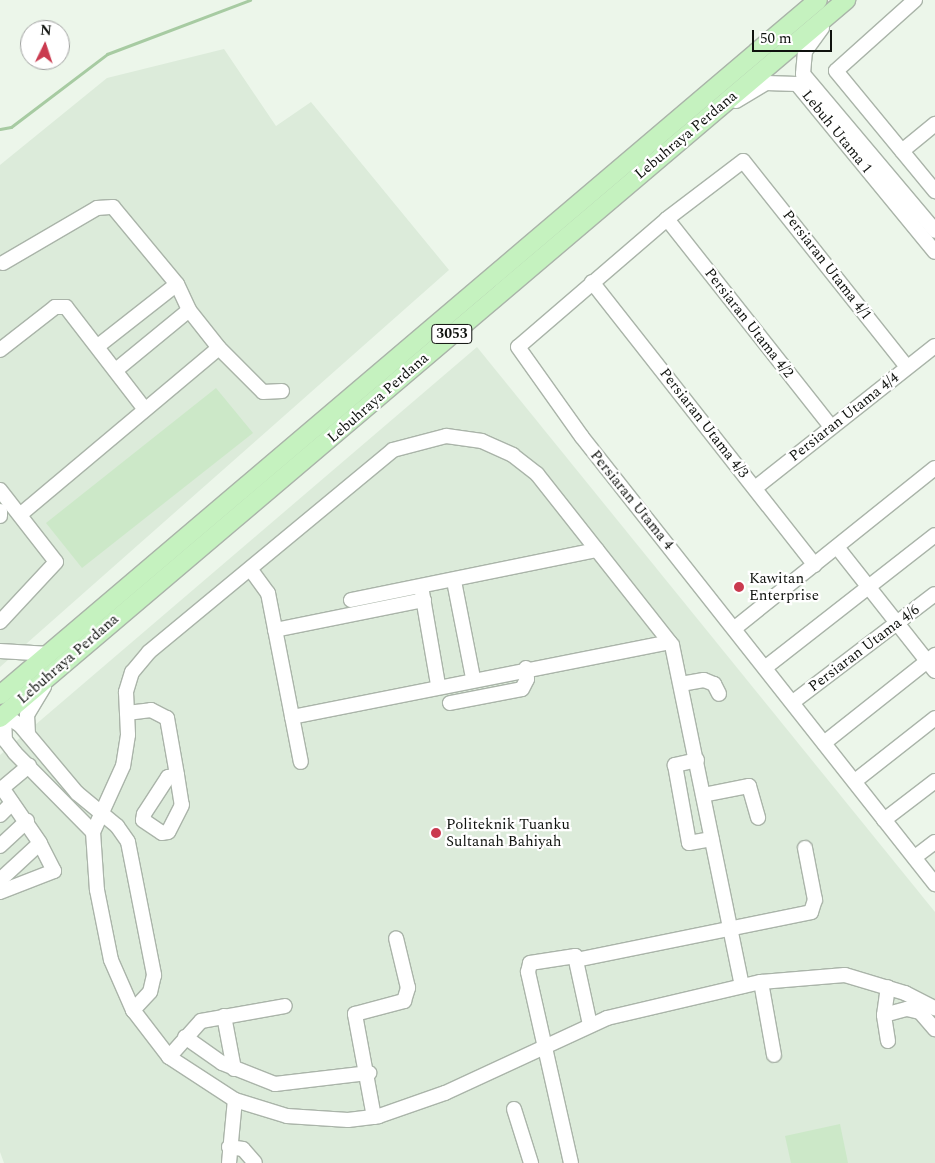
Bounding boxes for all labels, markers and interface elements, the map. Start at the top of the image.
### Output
north arrow [20,20,70,70]
text: N [40,20,52,41]
scale bar [755,20,835,52]
text: 50 m [760,27,792,50]
street label: Lebuhraya Perdana [631,87,741,183]
street label: Lebuh Utama 1 [798,87,876,177]
street label: Persiaran Utama 4/1 [779,207,875,323]
street label: Persiaran Utama 4/2 [701,265,797,381]
road number: 3053 [431,322,473,346]
street label: Lebuhraya Perdana [324,349,432,447]
street label: Persiaran Utama 4/3 [656,365,752,481]
street label: Persiaran Utama 4/4 [786,369,902,465]
street label: Persiaran Utama 4 [586,447,678,553]
place label: Kawitan Enterprise [749,569,819,604]
marker: Kawitan Enterprise [733,581,745,593]
street label: Persiaran Utama 4/6 [805,600,923,696]
street label: Lebuhraya Perdana [14,610,122,708]
place label: Politeknik Tuanku Sultanah Bahiyah [446,815,570,850]
marker: Politeknik Tuanku Sultanah Bahiyah [430,827,442,839]

